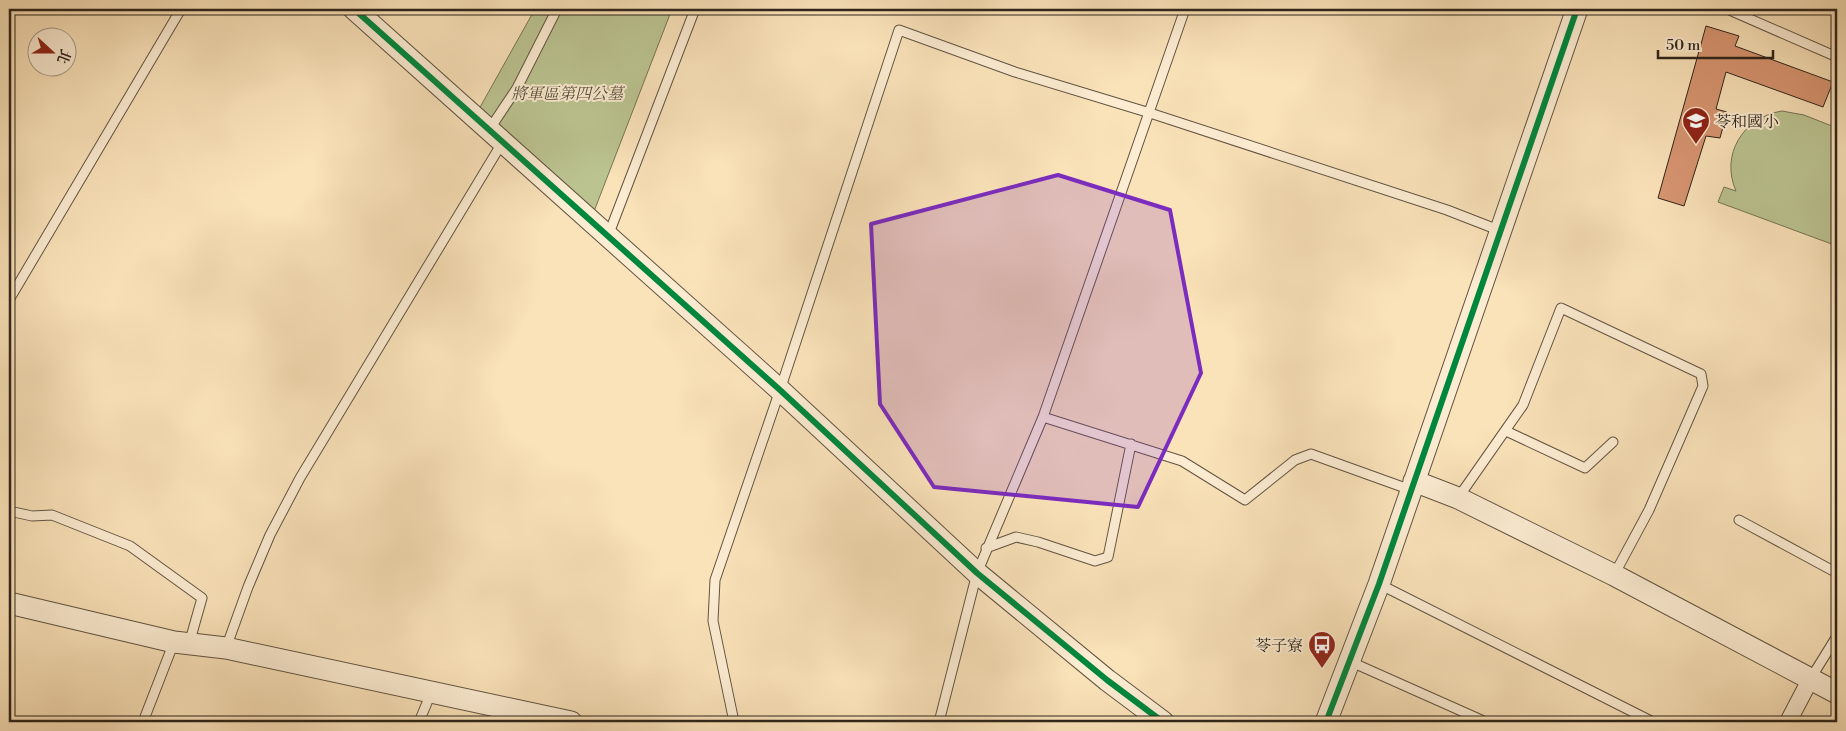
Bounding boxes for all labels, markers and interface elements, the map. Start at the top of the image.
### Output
north arrow [28,28,78,78]
scale bar [1658,28,1774,60]
text: 50 m [1666,36,1700,55]
text: 北 [52,47,74,66]
park label: 將軍區第四公墓 [511,84,626,104]
school or university icon: 苓和國小 [1681,106,1711,145]
place label: 苓和國小 [1715,112,1779,132]
bus stop icon: 苓子寮 [1307,630,1337,669]
place label: 苓子寮 [1255,636,1303,656]

